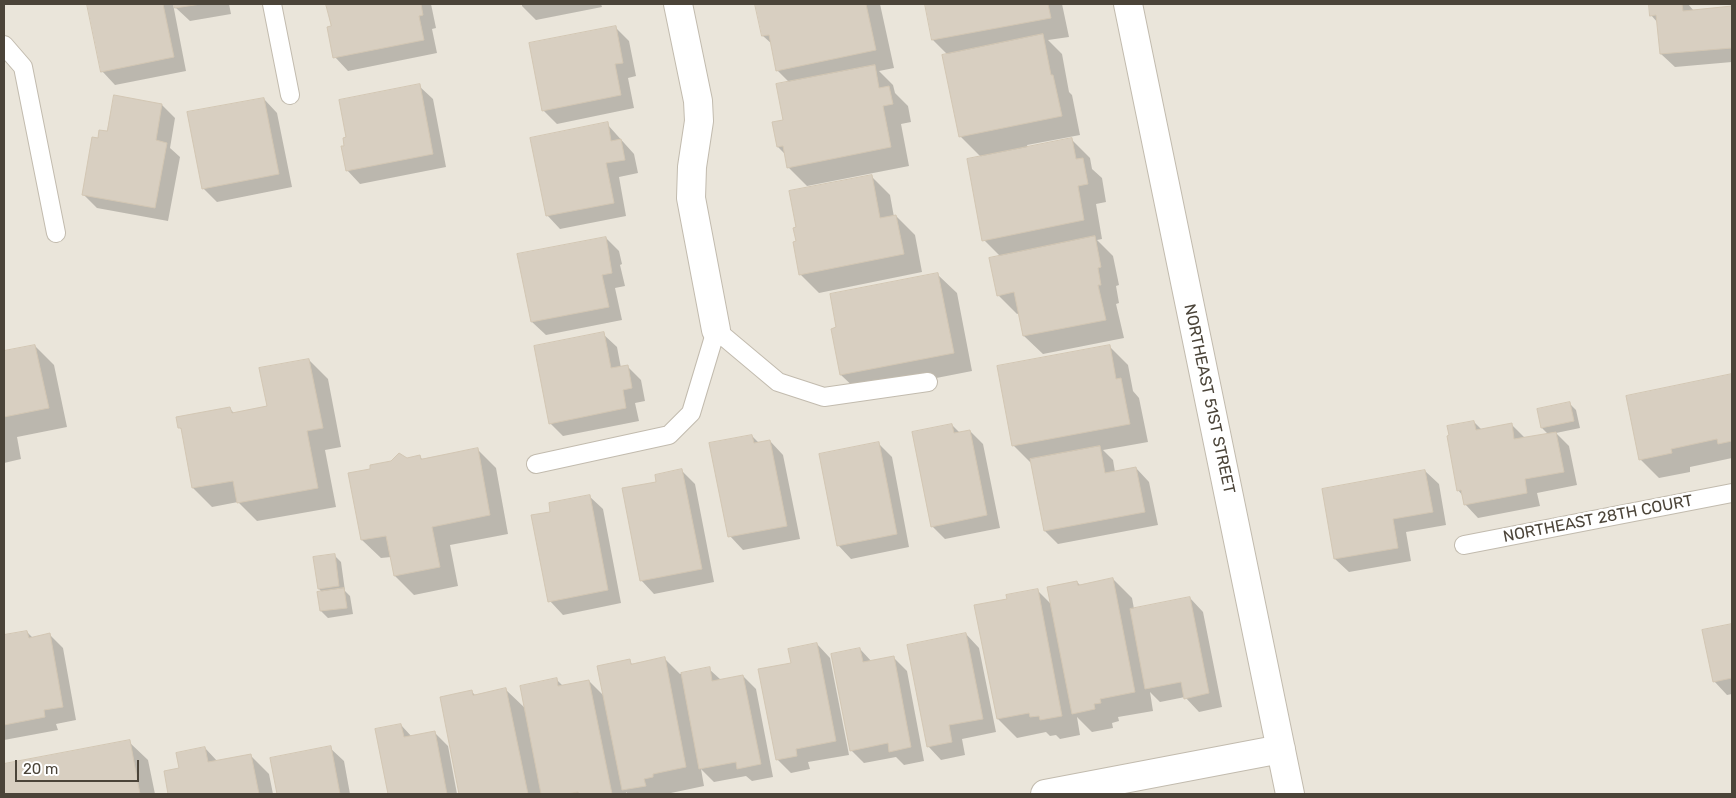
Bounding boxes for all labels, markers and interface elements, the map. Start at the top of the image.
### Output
street label: NORTHEAST 51ST STREET [1179,302,1239,496]
street label: NORTHEAST 28TH COURT [1502,491,1694,547]
scale bar [18,750,141,782]
text: 20 m [23,760,58,778]

